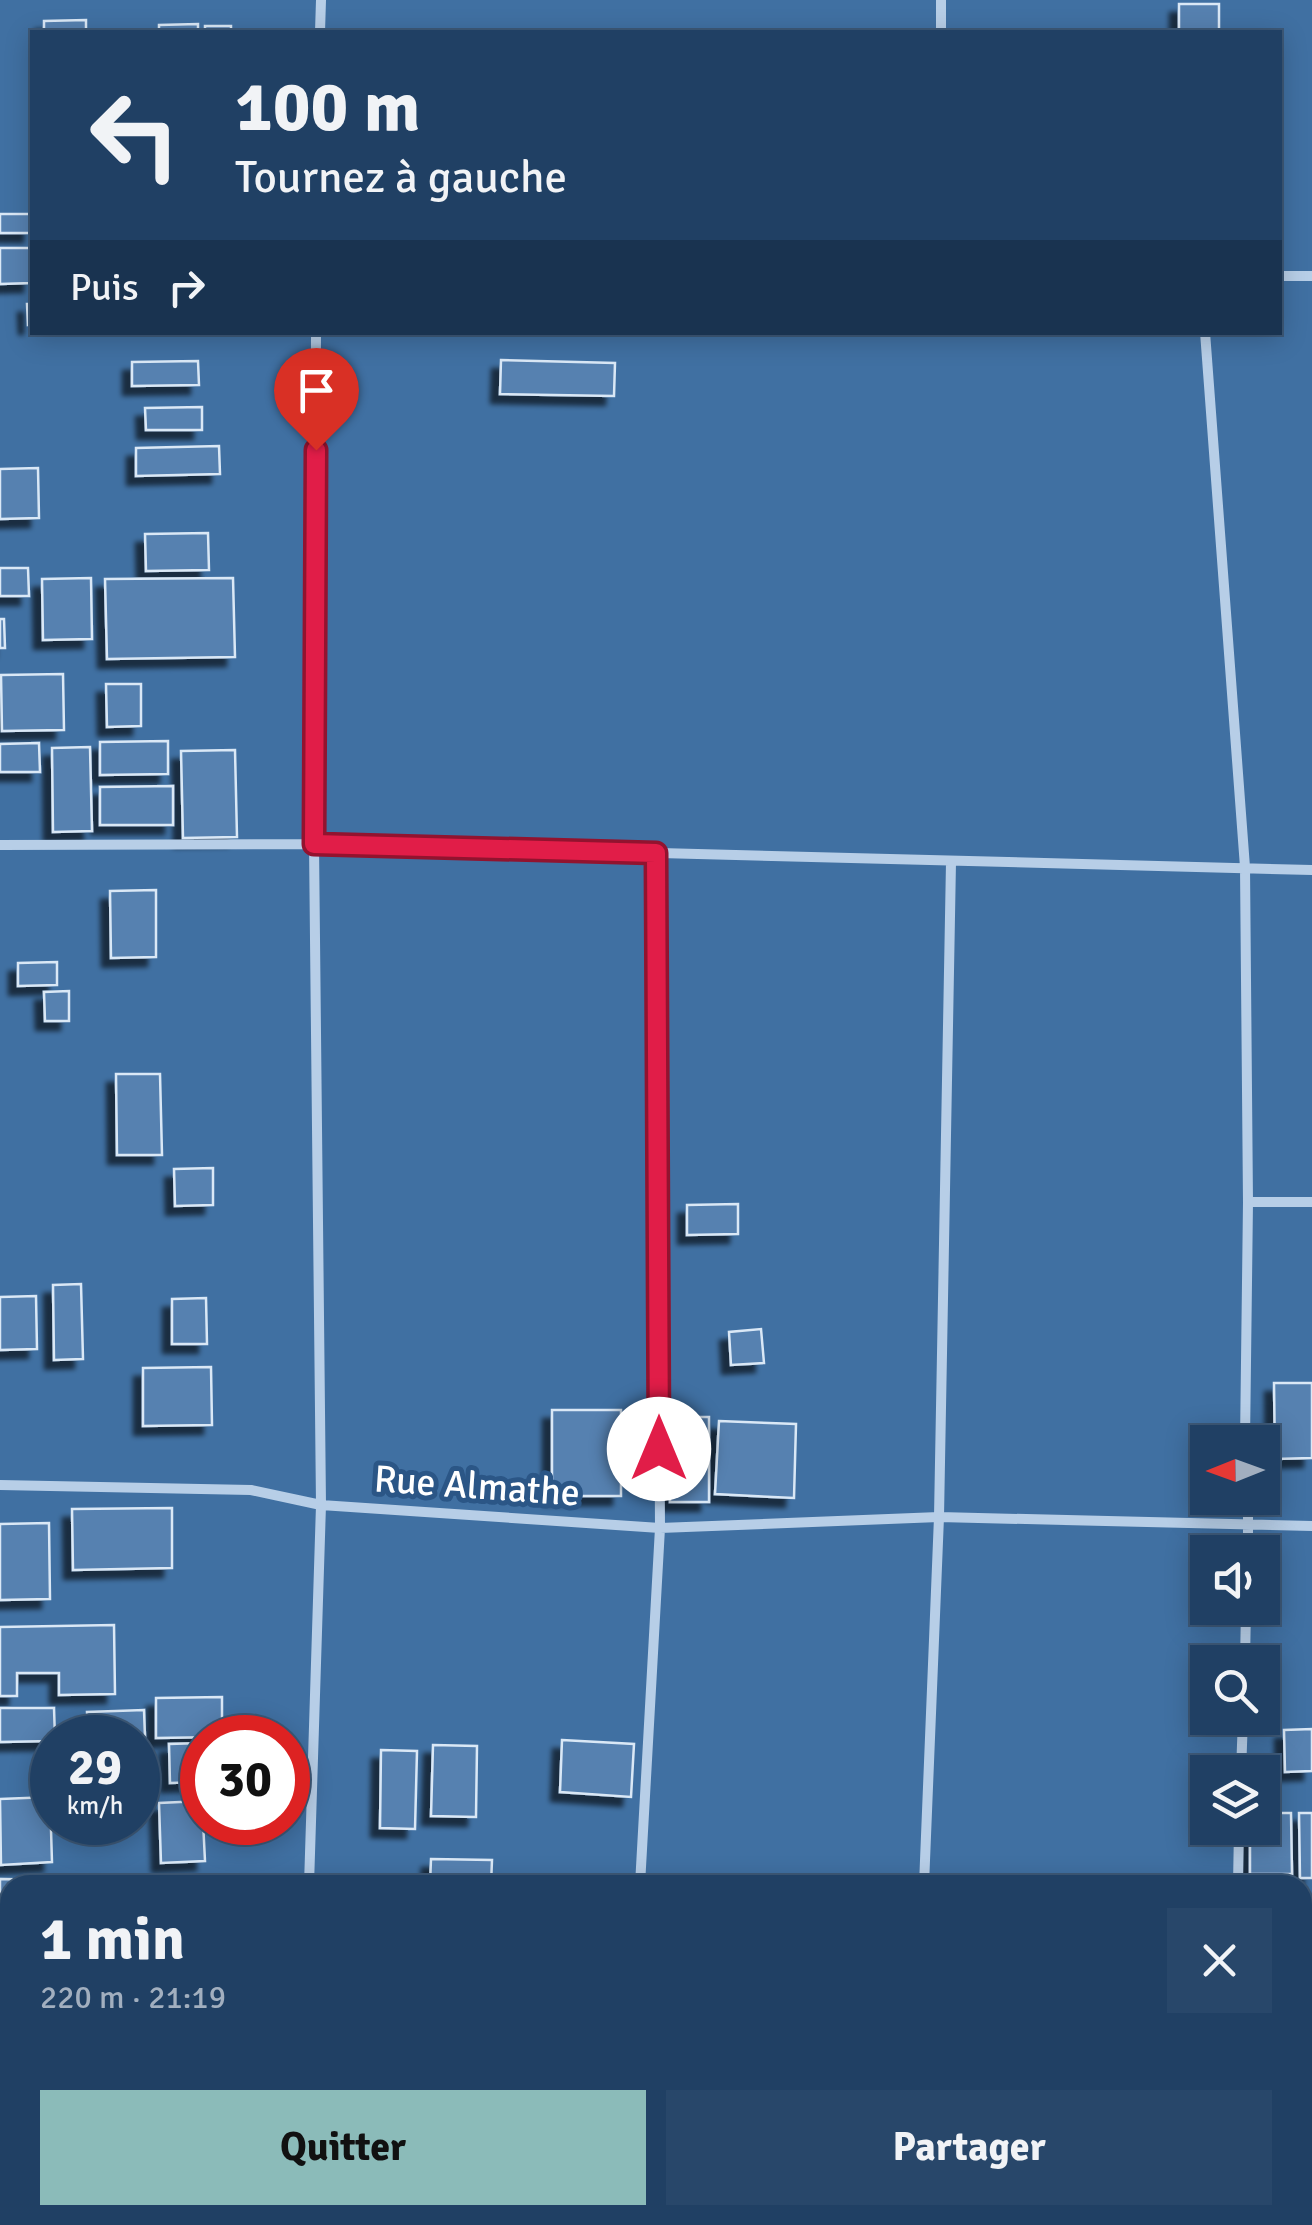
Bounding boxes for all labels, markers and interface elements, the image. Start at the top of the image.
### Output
text: 100 m [235,64,420,150]
icon: left [70,70,200,200]
text: Tournez à gauche [235,150,567,205]
icon: right [159,260,214,315]
text: Puis [70,264,139,311]
pin [274,348,359,451]
icon: arrive [289,363,344,418]
position arrow [607,1397,711,1501]
north arrow [1190,1425,1280,1515]
map controls [1190,1425,1280,1845]
street label: Rue Almathe [372,1455,582,1517]
button: sound [1190,1535,1280,1625]
button: search [1190,1645,1280,1735]
speed limit sign: 30 [180,1715,310,1845]
text: 29 [68,1737,122,1799]
button: layers [1190,1755,1280,1845]
text: km/h [67,1790,123,1821]
text: 1 min [40,1903,185,1977]
button: close [1167,1908,1272,2013]
text: 220 m · 21:19 [40,1978,226,2017]
button: Quitter [40,2090,646,2205]
button: Partager [666,2090,1272,2205]

